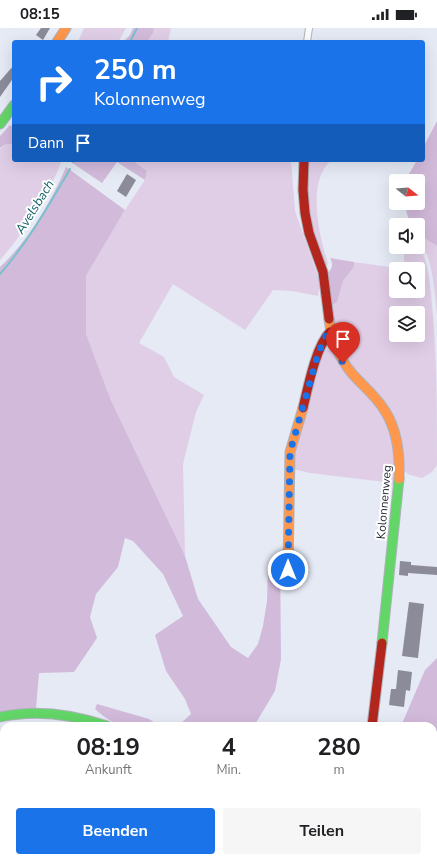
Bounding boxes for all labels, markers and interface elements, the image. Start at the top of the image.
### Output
text: 08:15 [20,4,60,24]
text: 250 m [94,51,177,89]
icon: right [28,56,80,108]
text: Kolonnenweg [94,87,206,111]
icon: arrive [72,132,94,154]
text: Dann [28,133,64,153]
north arrow [389,174,425,210]
map controls [389,174,425,342]
water label: Avelsbach [11,177,59,238]
button: sound [389,218,425,254]
button: search [389,262,425,298]
button: layers [389,306,425,342]
pin [326,322,360,363]
icon: arrive [332,328,354,350]
street label: Kolonnenweg [373,464,395,540]
position arrow [267,549,309,591]
text: 08:19 [76,731,140,763]
text: 4 [221,731,236,763]
text: 280 [317,731,361,763]
text: Ankunft [85,761,132,779]
text: Min. [216,761,241,779]
text: m [333,761,345,779]
button: Beenden [16,808,215,854]
button: Teilen [223,808,421,854]

